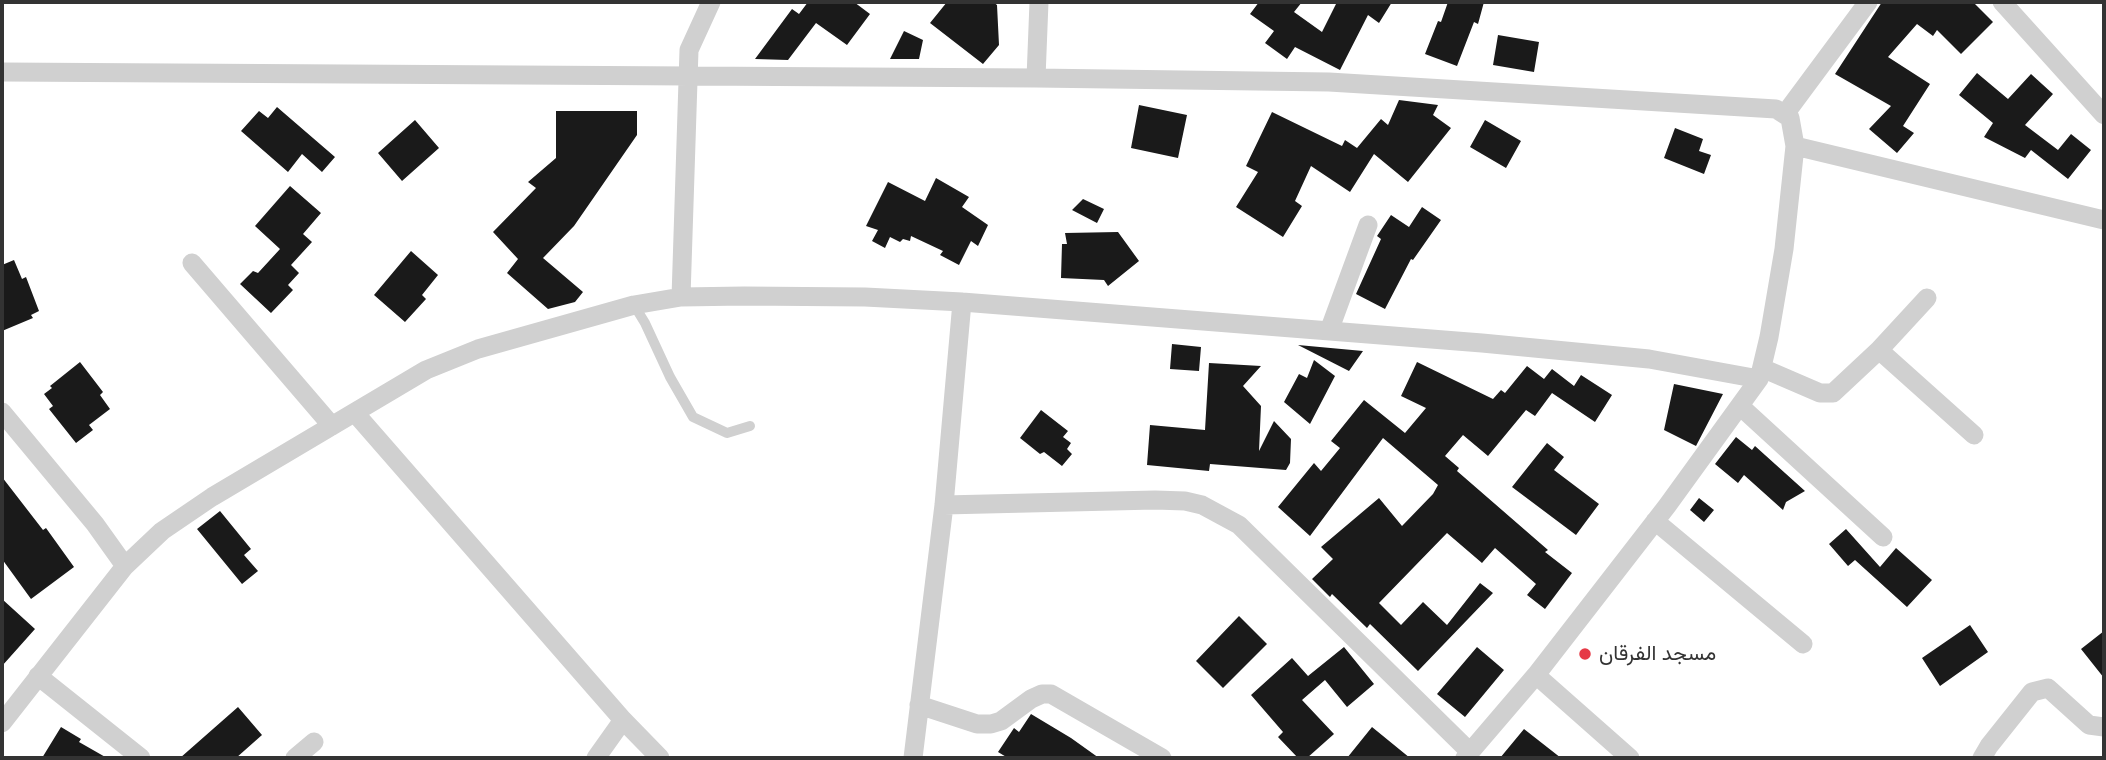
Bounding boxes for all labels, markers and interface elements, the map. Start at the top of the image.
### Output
place label: مسجد الفرقان [1599,641,1716,667]
marker: مسجد الفرقان [1577,646,1593,662]

